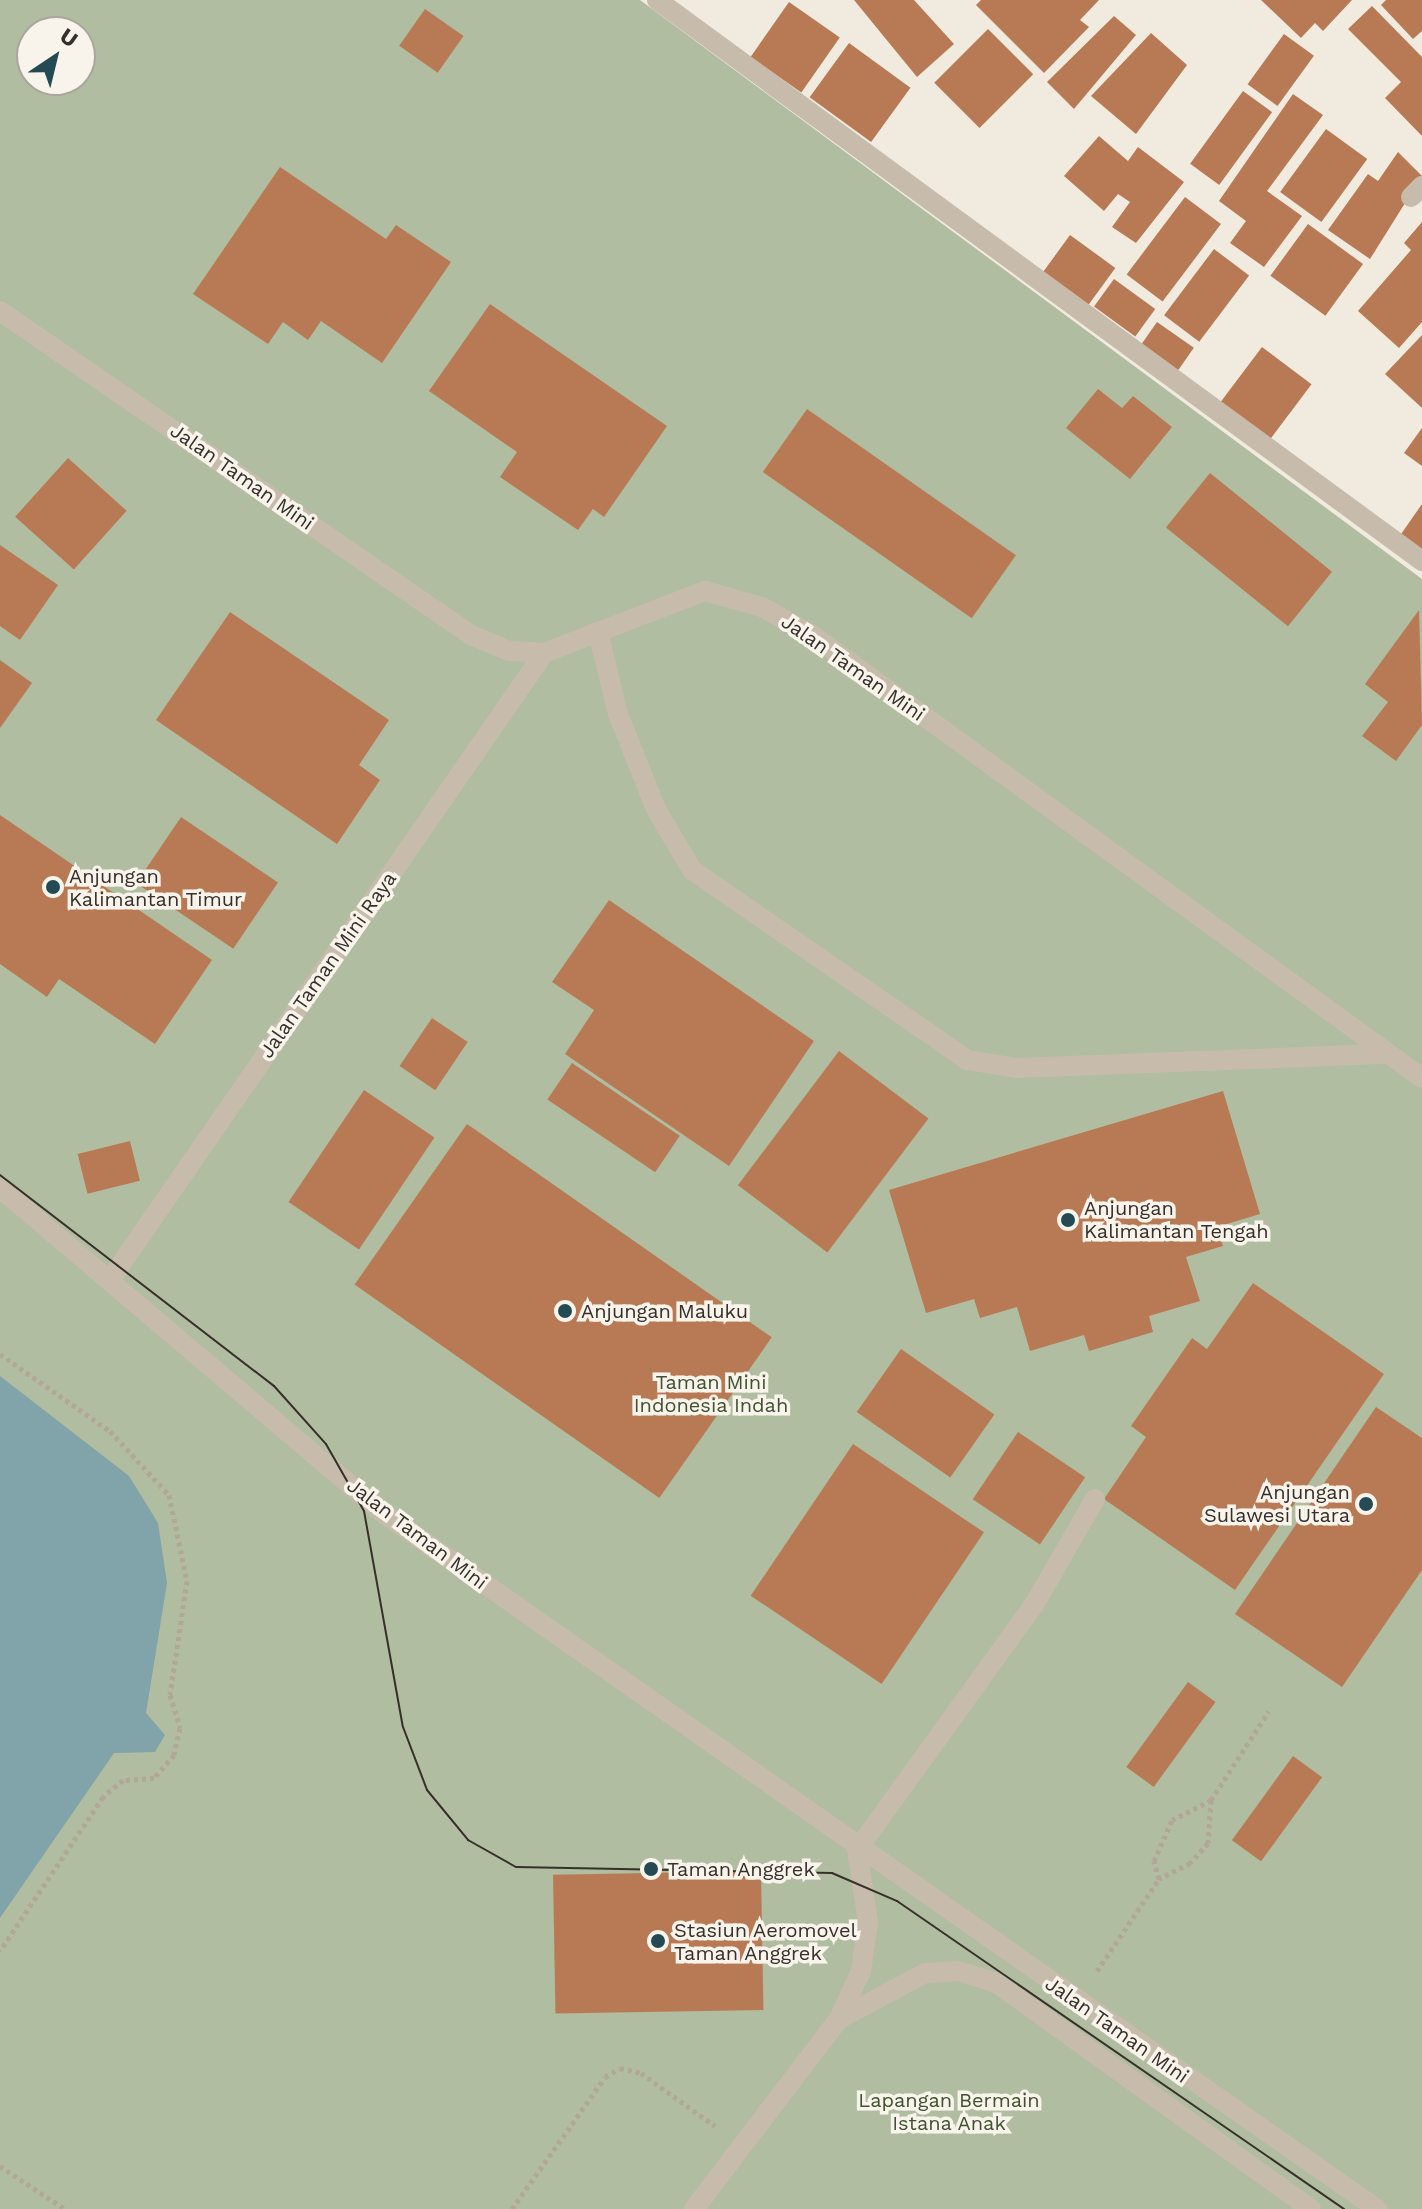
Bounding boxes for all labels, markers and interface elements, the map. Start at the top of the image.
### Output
north arrow [16,16,96,96]
text: U [55,23,82,52]
street label: Jalan Taman Mini [165,418,319,536]
street label: Jalan Taman Mini [776,609,930,727]
place label: Anjungan Kalimantan Timur [69,864,243,911]
street label: Jalan Taman Mini Raya [254,867,402,1063]
marker: Anjungan Kalimantan Timur [44,878,62,896]
place label: Anjungan Kalimantan Tengah [1084,1196,1269,1243]
marker: Anjungan Kalimantan Tengah [1059,1211,1077,1229]
place label: Anjungan Maluku [581,1299,748,1323]
marker: Anjungan Maluku [556,1302,574,1320]
park label: Taman Mini Indonesia Indah [633,1371,789,1418]
street label: Jalan Taman Mini [342,1473,492,1595]
place label: Anjungan Sulawesi Utara [1204,1480,1350,1527]
marker: Anjungan Sulawesi Utara [1357,1495,1375,1513]
place label: Taman Anggrek [667,1857,816,1881]
marker: Taman Anggrek [642,1860,660,1878]
place label: Stasiun Aeromovel Taman Anggrek [674,1918,857,1965]
marker: Stasiun Aeromovel Taman Anggrek [649,1932,667,1950]
street label: Jalan Taman Mini [1040,1971,1194,2089]
park label: Lapangan Bermain Istana Anak [858,2089,1040,2136]

